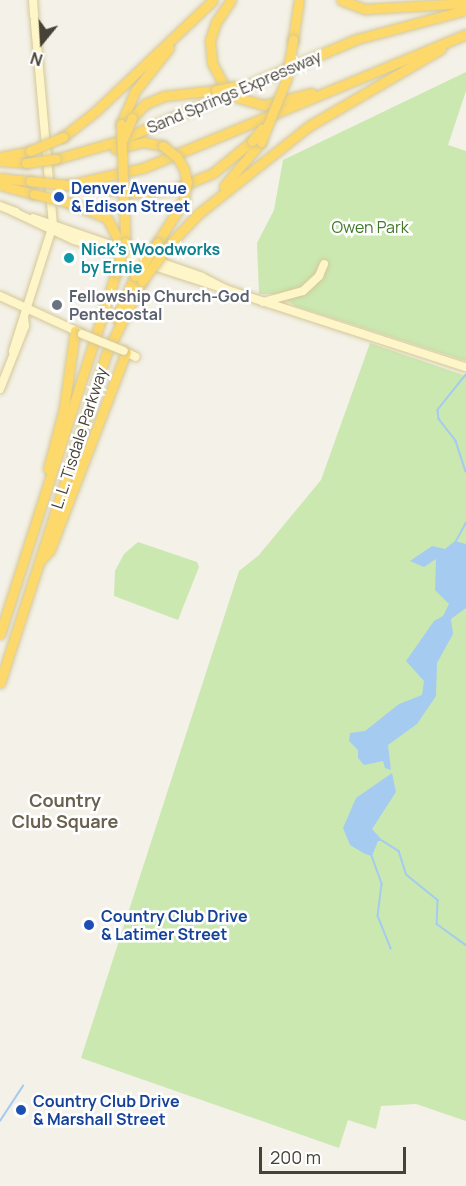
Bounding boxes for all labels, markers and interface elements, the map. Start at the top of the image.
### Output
north arrow [12,12,72,72]
text: N [28,47,45,71]
street label: Sand Springs Expressway [144,47,324,137]
place label: Denver Avenue & Edison Street [71,178,190,216]
marker: Denver Avenue & Edison Street [52,190,66,204]
park label: Owen Park [331,217,409,237]
place label: Nick's Woodworks by Ernie [81,239,220,277]
marker: Nick's Woodworks by Ernie [62,251,76,265]
place label: Fellowship Church-God Pentecostal [69,286,250,324]
marker: Fellowship Church-God Pentecostal [50,298,64,312]
street label: L. L. Tisdale Parkway [47,365,111,511]
district label: Country Club Square [12,790,118,832]
place label: Country Club Drive & Latimer Street [101,906,248,944]
marker: Country Club Drive & Latimer Street [82,918,96,932]
place label: Country Club Drive & Marshall Street [33,1091,180,1129]
marker: Country Club Drive & Marshall Street [14,1103,28,1117]
scale bar [262,1135,409,1173]
text: 200 m [270,1145,321,1169]

